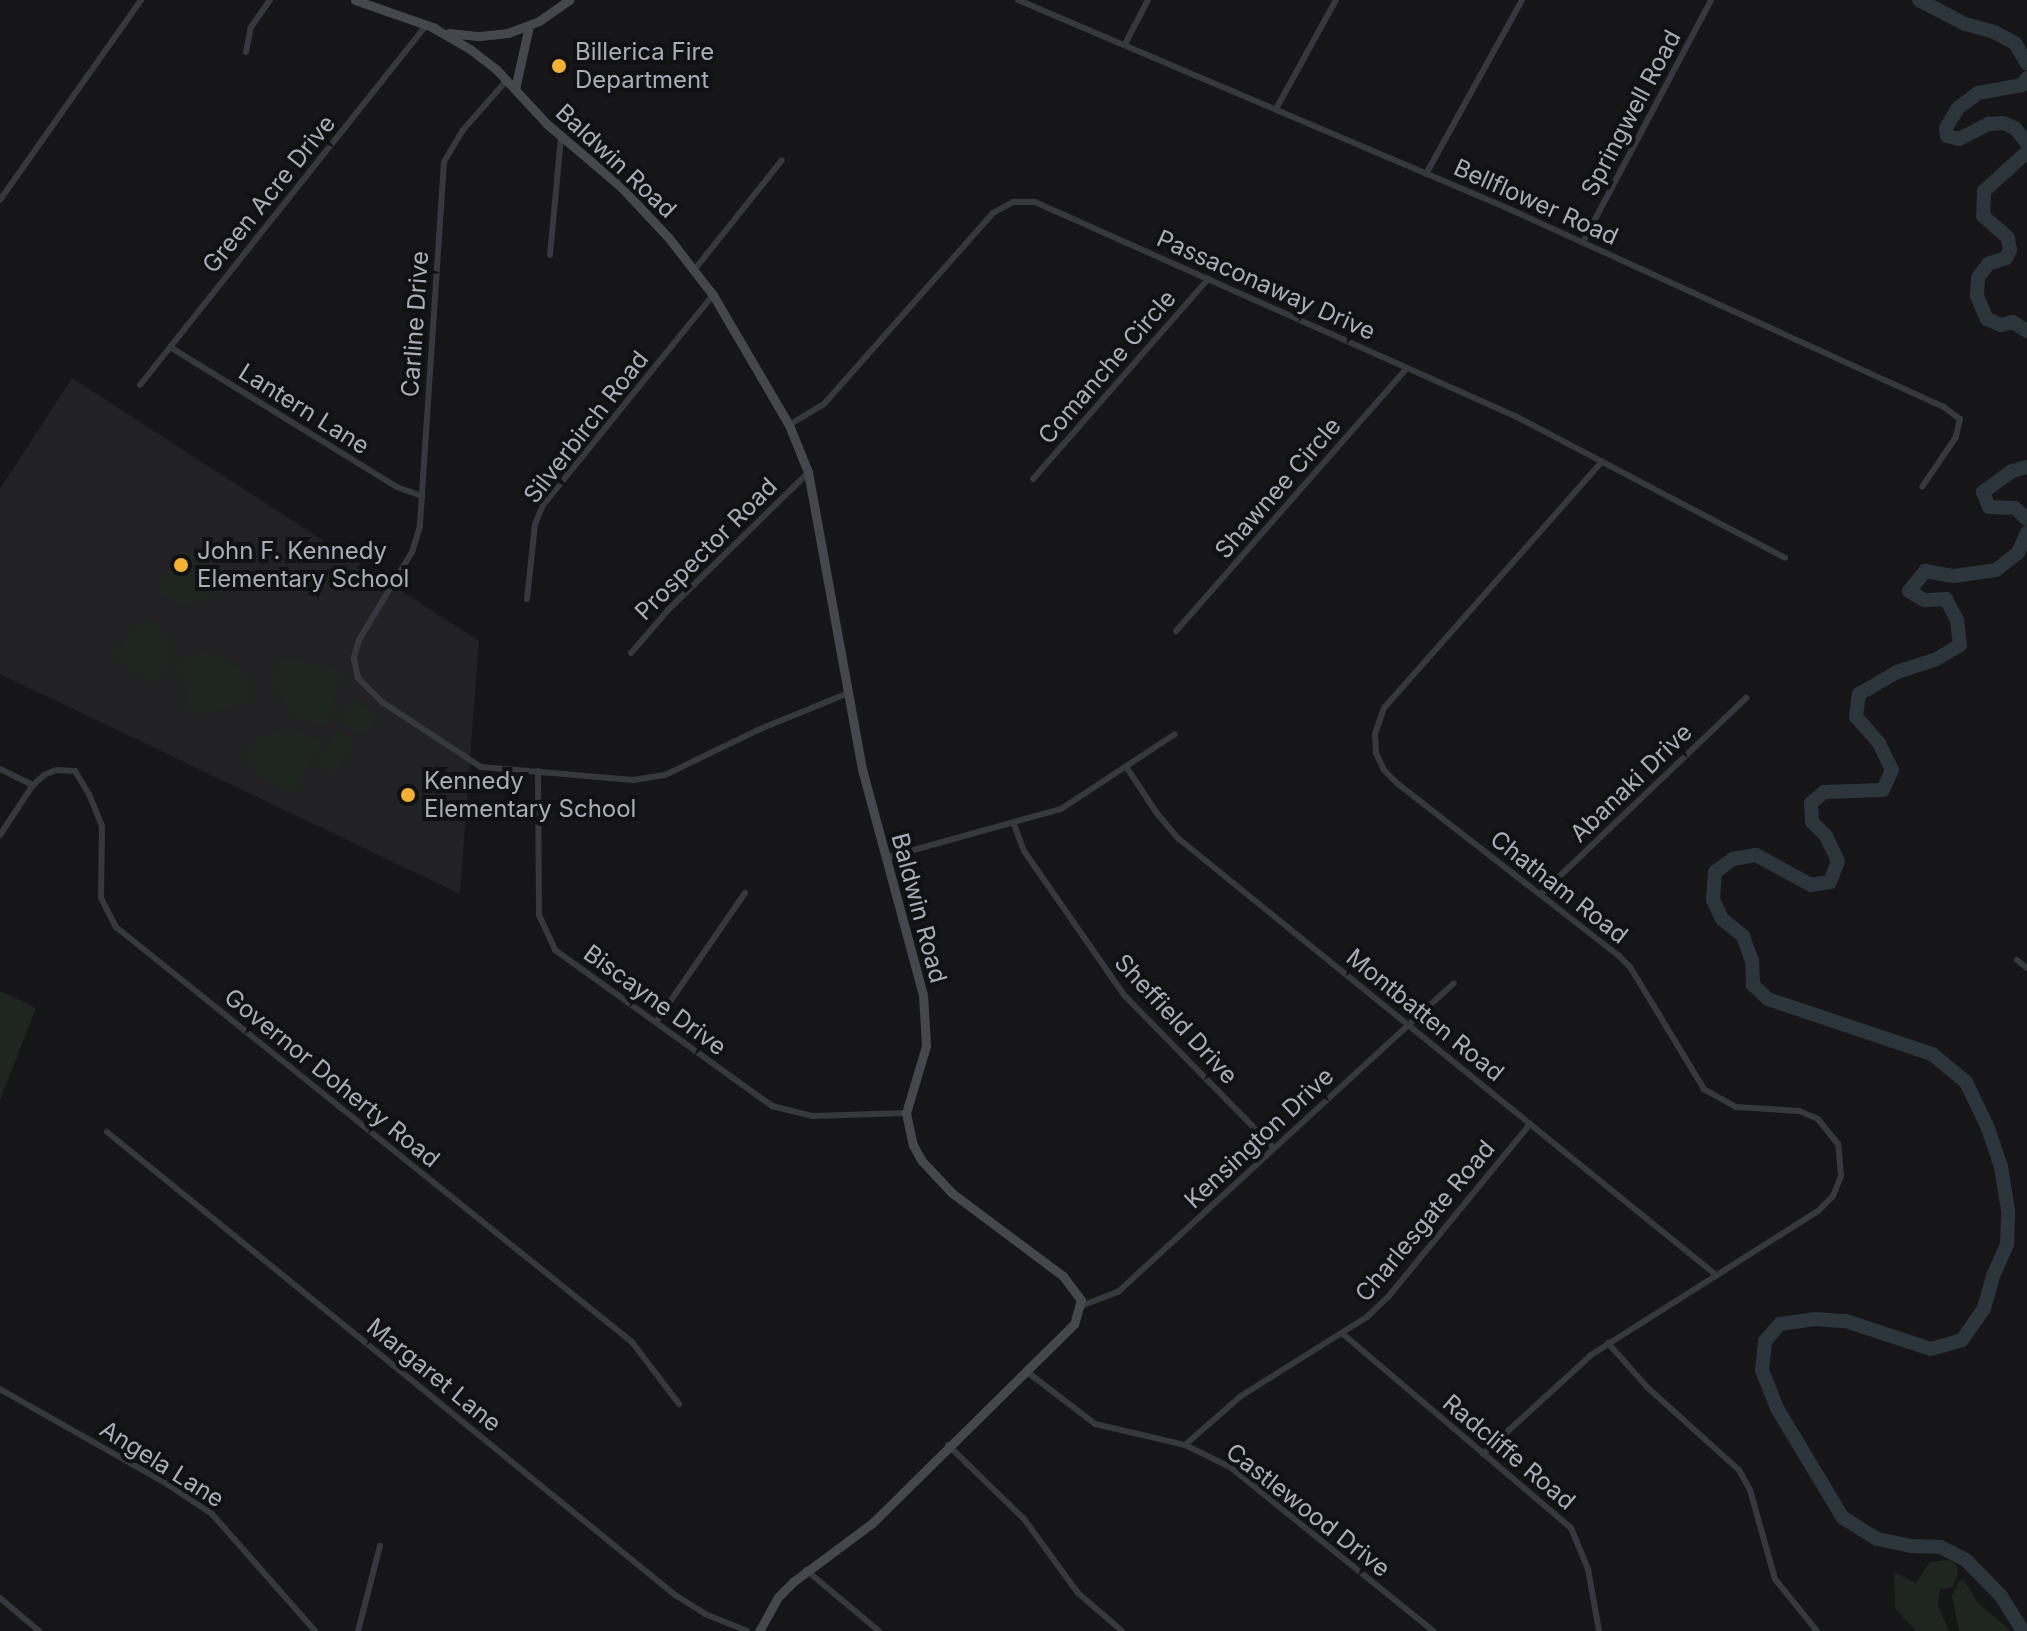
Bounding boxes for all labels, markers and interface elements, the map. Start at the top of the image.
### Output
street label: Springwell Road [1575,25,1687,201]
place label: Billerica Fire Department [575,38,714,94]
marker: Billerica Fire Department [550,57,568,75]
street label: Baldwin Road [550,98,682,224]
street label: Green Acre Drive [197,109,341,279]
street label: Bellflower Road [1449,153,1623,251]
street label: Passaconaway Drive [1152,224,1380,346]
street label: Carline Drive [396,250,434,398]
street label: Comanche Circle [1032,284,1182,450]
street label: Silverbirch Road [518,345,654,509]
street label: Lantern Lane [233,357,375,461]
street label: Shawnee Circle [1209,412,1347,564]
street label: Prospector Road [629,472,783,626]
place label: John F. Kennedy Elementary School [197,537,409,593]
marker: John F. Kennedy Elementary School [172,556,190,574]
street label: Abanaki Drive [1564,718,1698,848]
place label: Kennedy Elementary School [424,767,636,823]
marker: Kennedy Elementary School [399,786,417,804]
street label: Chatham Road [1485,824,1633,950]
street label: Baldwin Road [885,830,953,986]
street label: Biscayne Drive [578,939,732,1061]
street label: Montbatten Road [1340,943,1510,1087]
street label: Sheffield Drive [1109,948,1243,1090]
street label: Governor Doherty Road [219,982,445,1174]
street label: Kensington Drive [1179,1062,1339,1214]
street label: Charlesgate Road [1349,1135,1501,1307]
street label: Margaret Lane [361,1312,507,1438]
street label: Radcliffe Road [1437,1388,1581,1516]
street label: Angela Lane [95,1415,229,1513]
street label: Castlewood Drive [1220,1437,1396,1583]

